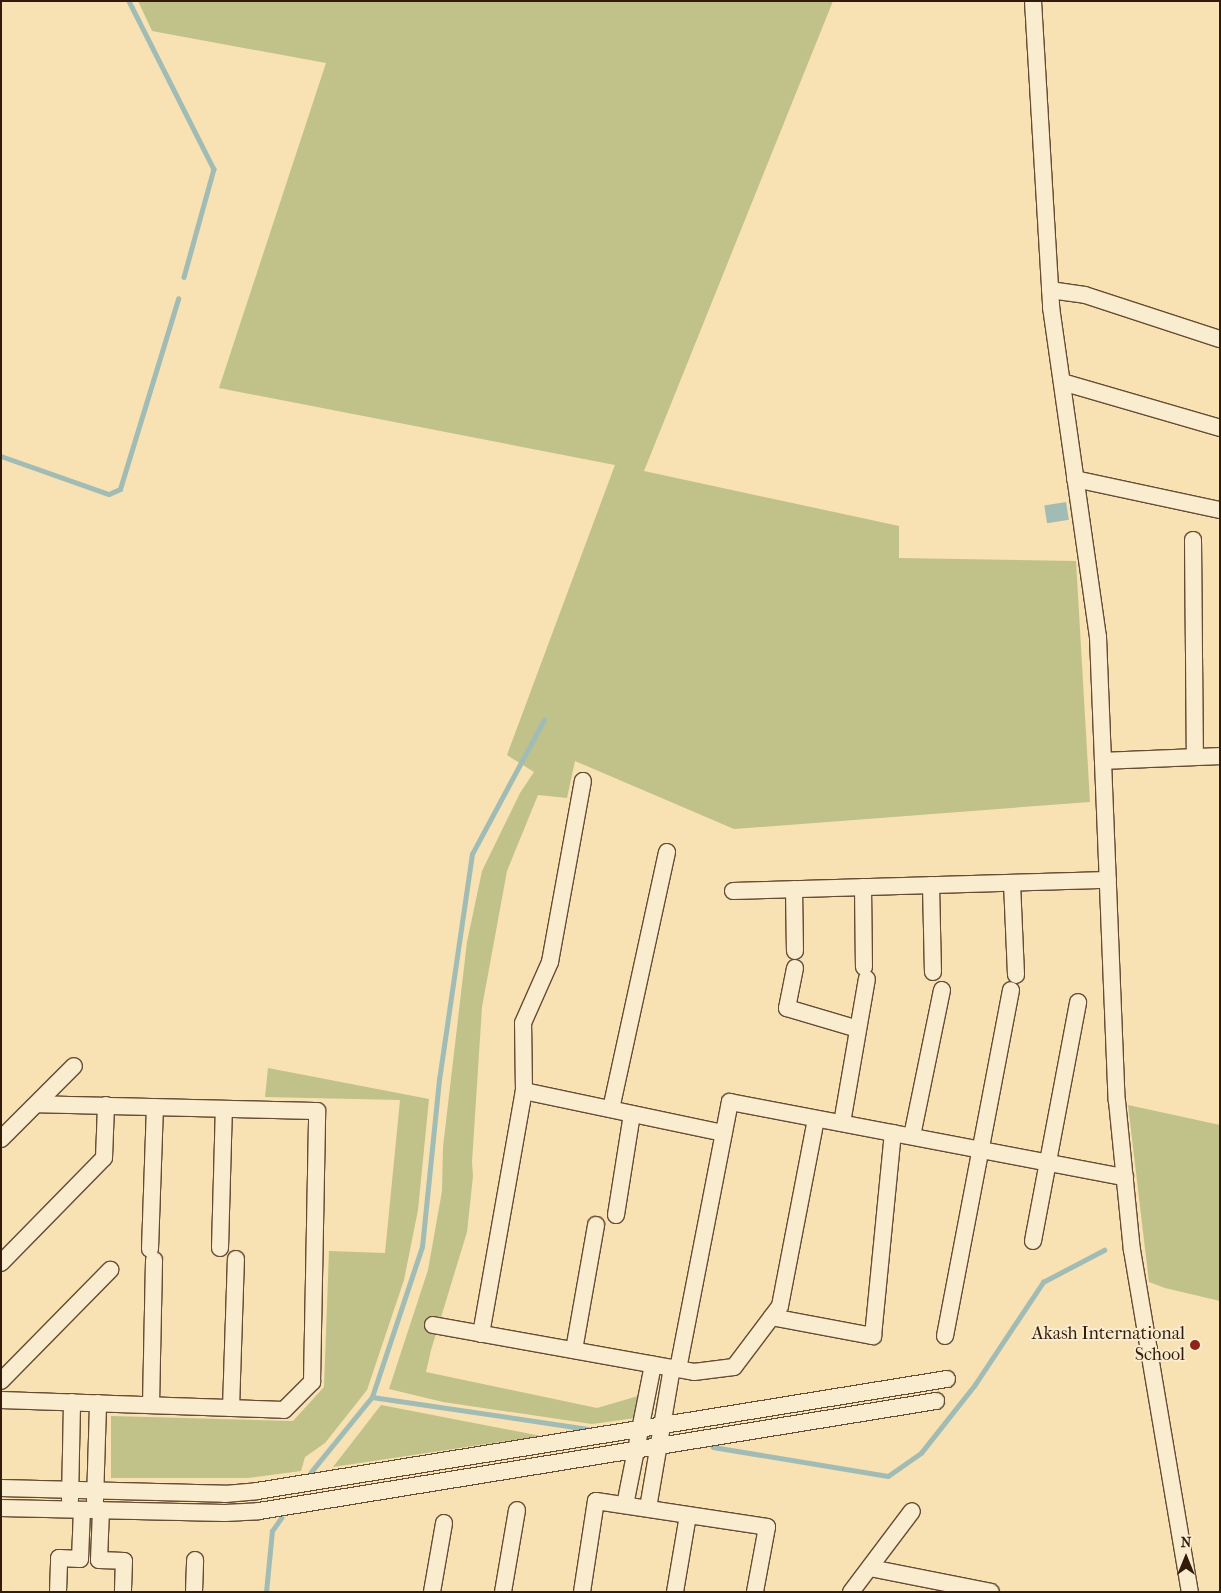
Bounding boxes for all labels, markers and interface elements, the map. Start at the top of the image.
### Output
place label: Akash International School [1032,1324,1185,1366]
marker: Akash International School [1189,1339,1201,1351]
north arrow [1161,1533,1211,1583]
text: N [1181,1534,1191,1551]

